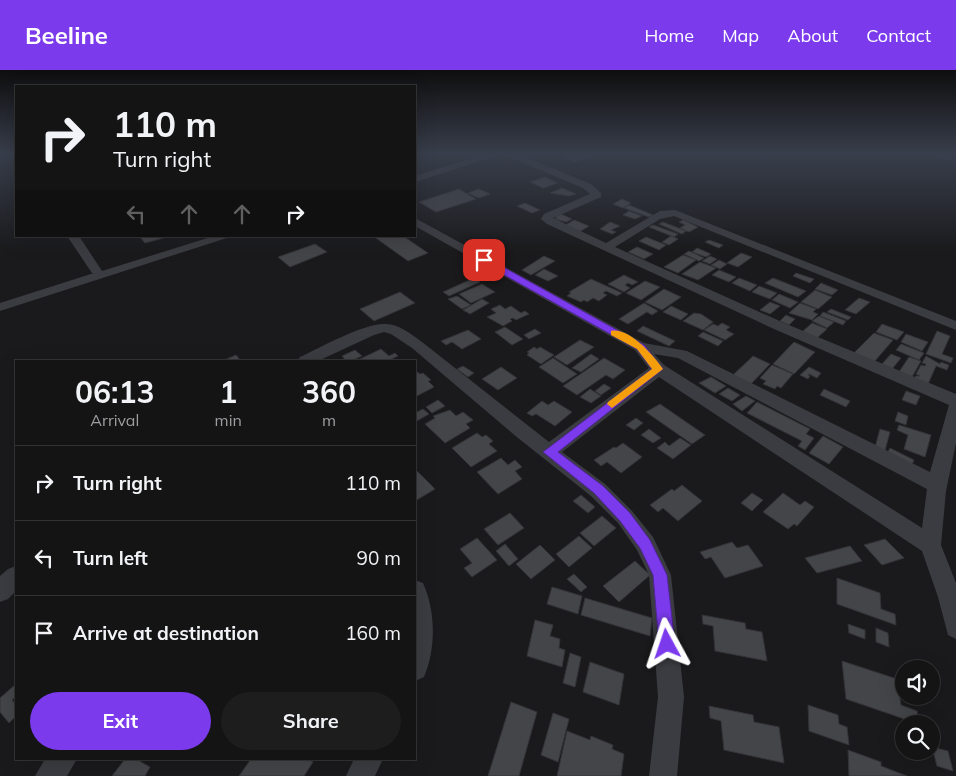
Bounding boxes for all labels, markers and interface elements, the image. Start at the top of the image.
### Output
text: Beeline [25,20,108,50]
text: Home [644,24,694,47]
text: Map [722,24,759,47]
text: About [787,24,838,47]
text: Contact [866,24,931,47]
text: 110 m [113,102,217,146]
icon: right [30,105,95,170]
text: Turn right [113,145,211,173]
icon: left [122,200,150,228]
icon: ahead [175,200,203,228]
icon: ahead [228,200,256,228]
icon: right [281,200,309,228]
pin [463,239,505,281]
icon: arrive [470,246,498,274]
text: 06:13 [75,373,155,411]
text: 1 [219,373,237,411]
text: 360 [302,373,356,411]
text: Arrival [90,410,139,430]
text: min [215,410,242,430]
text: m [322,410,336,430]
icon: right [30,469,58,497]
text: Turn right [73,471,162,495]
text: 110 m [345,471,401,495]
icon: left [30,544,58,572]
text: Turn left [73,546,148,570]
text: 90 m [357,546,401,570]
position arrow [640,617,692,669]
icon: arrive [30,619,58,647]
text: Arrive at destination [73,621,259,645]
text: 160 m [345,621,401,645]
map controls [895,660,940,760]
button: sound [895,660,940,705]
button: Exit [30,692,211,750]
button: Share [221,692,401,750]
button: search [895,715,940,760]

